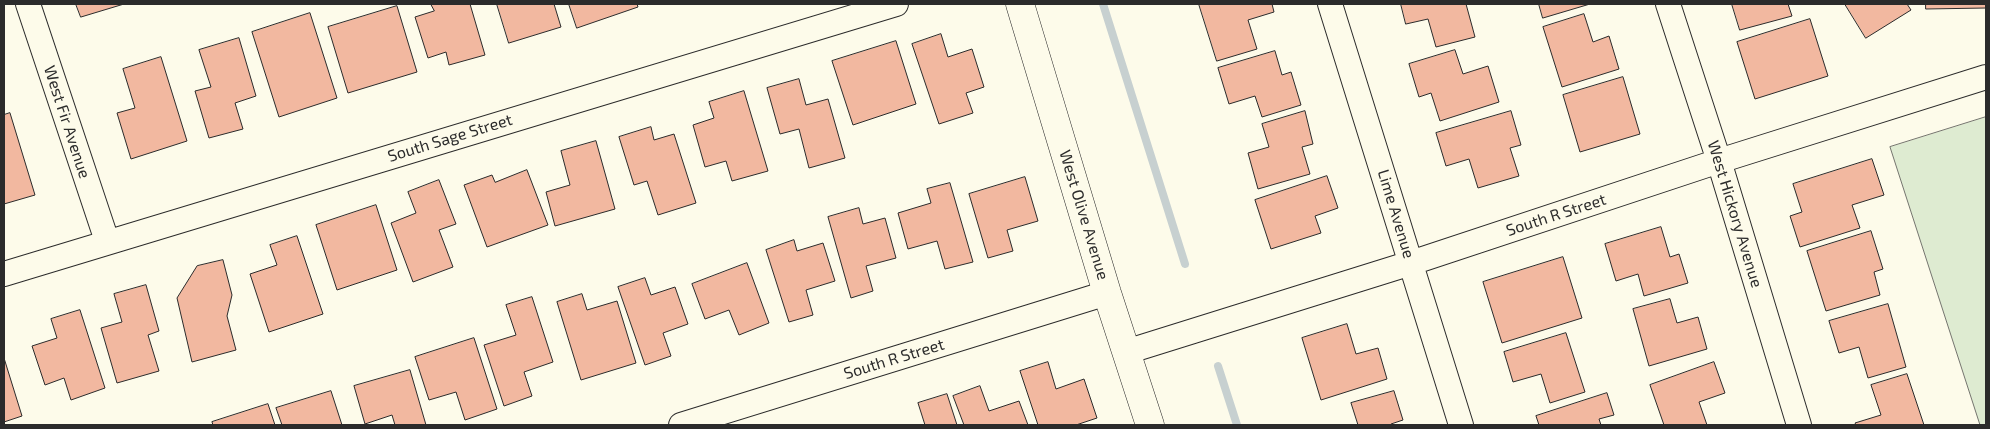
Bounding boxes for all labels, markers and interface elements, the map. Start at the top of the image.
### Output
street label: West Fir Avenue [40,63,94,181]
street label: South Sage Street [385,110,515,166]
street label: West Hickory Avenue [1703,138,1767,290]
street label: West Olive Avenue [1055,148,1113,282]
street label: Lime Avenue [1373,167,1419,261]
street label: South R Street [1504,190,1608,240]
street label: South R Street [841,335,947,383]

